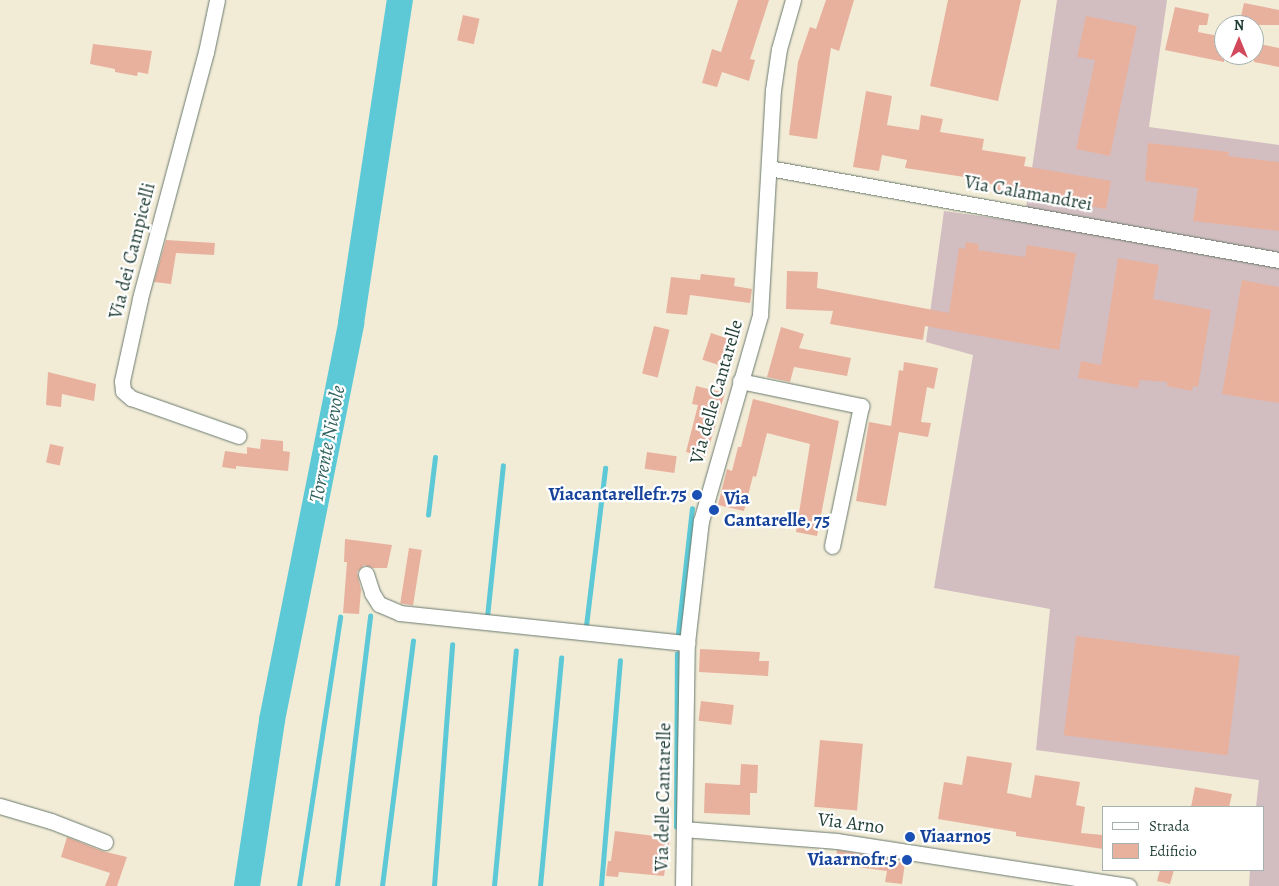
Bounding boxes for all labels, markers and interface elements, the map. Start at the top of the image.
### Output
north arrow [1214,15,1264,65]
text: N [1234,16,1244,35]
street label: Via Calamandrei [962,172,1094,216]
street label: Via dei Campicelli [105,181,161,321]
street label: Via delle Cantarelle [686,317,748,467]
water label: Torrente Nievole [304,383,350,505]
place label: Viacantarellefr.75 [548,484,687,506]
place label: Via Cantarelle, 75 [724,488,830,532]
marker: Viacantarellefr.75 [691,489,703,501]
marker: Via Cantarelle, 75 [708,504,720,516]
street label: Via delle Cantarelle [651,722,677,872]
legend [1102,806,1264,871]
street label: Via Arno [817,809,885,839]
text: Strada [1149,816,1190,836]
place label: Viaarno5 [920,826,991,848]
marker: Viaarno5 [904,831,916,843]
text: Edificio [1149,841,1197,861]
place label: Viaarnofr.5 [808,849,897,871]
marker: Viaarnofr.5 [901,854,913,866]

